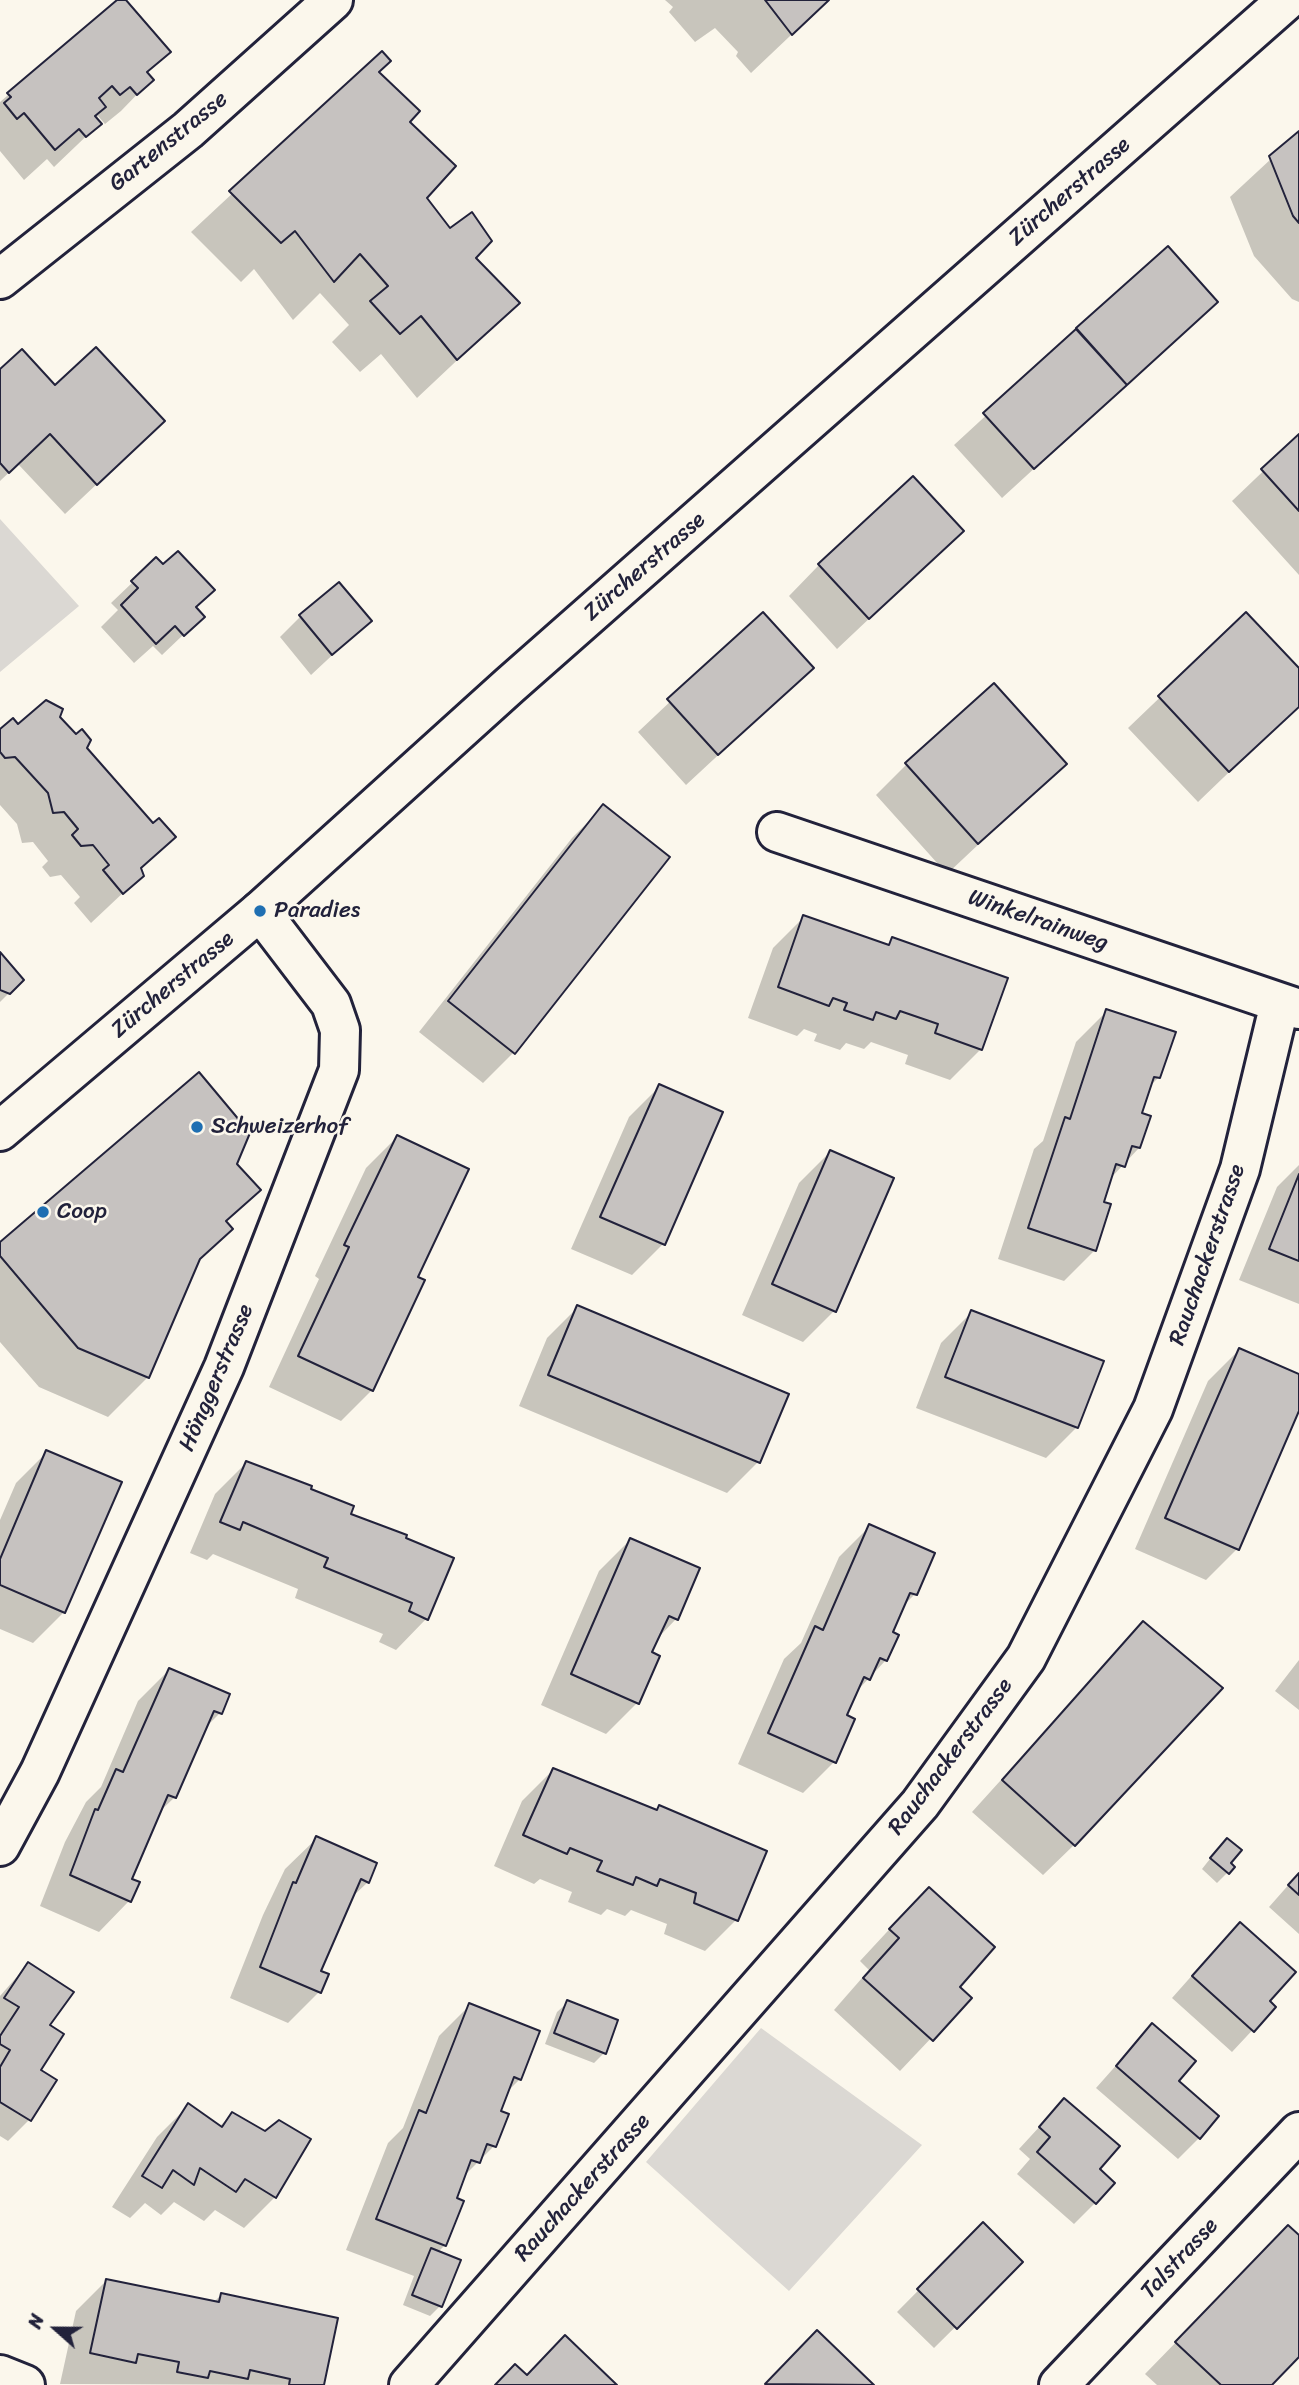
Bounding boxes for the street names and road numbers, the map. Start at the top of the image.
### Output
street label: Gartenstrasse [104,86,234,198]
street label: Zürcherstrasse [1004,132,1136,252]
street label: Zürcherstrasse [579,507,711,627]
street label: Winkelrainweg [964,884,1112,958]
street label: Zürcherstrasse [106,926,240,1044]
street label: Rauchackerstrasse [1164,1161,1252,1349]
street label: Hönggerstrasse [174,1300,260,1456]
street label: Rauchackerstrasse [883,1673,1019,1841]
street label: Rauchackerstrasse [509,2108,657,2268]
street label: Talstrasse [1136,2213,1224,2305]

